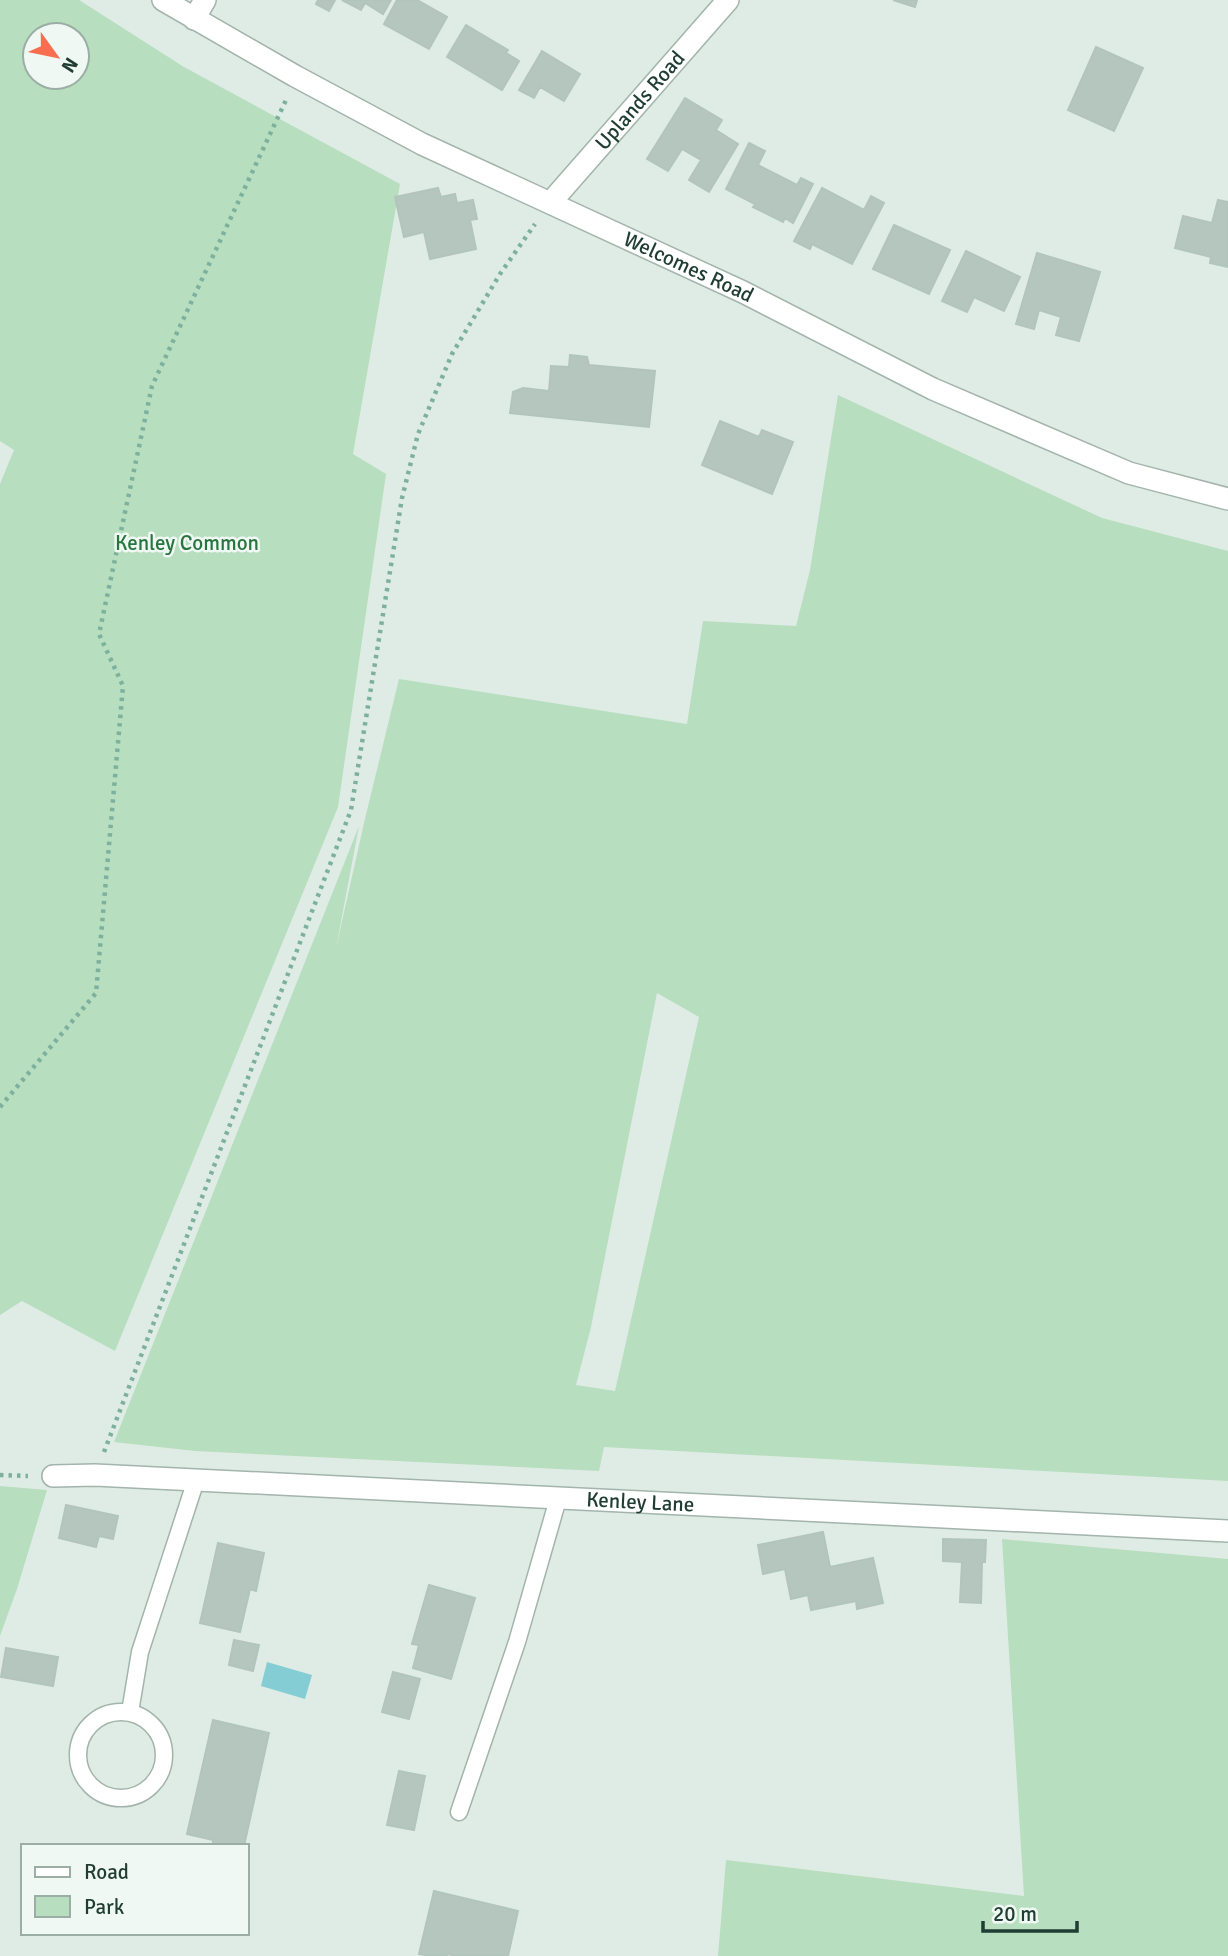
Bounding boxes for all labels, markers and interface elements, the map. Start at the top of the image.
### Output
north arrow [21,21,91,91]
street label: Uplands Road [590,45,690,155]
text: N [56,53,83,77]
street label: Welcomes Road [620,226,758,308]
park label: Kenley Common [115,530,259,556]
street label: Kenley Lane [586,1486,695,1518]
legend [21,1844,248,1935]
text: Road [84,1859,129,1885]
scale bar [983,1890,1078,1934]
text: Park [84,1894,125,1920]
text: 20 m [993,1901,1037,1927]

